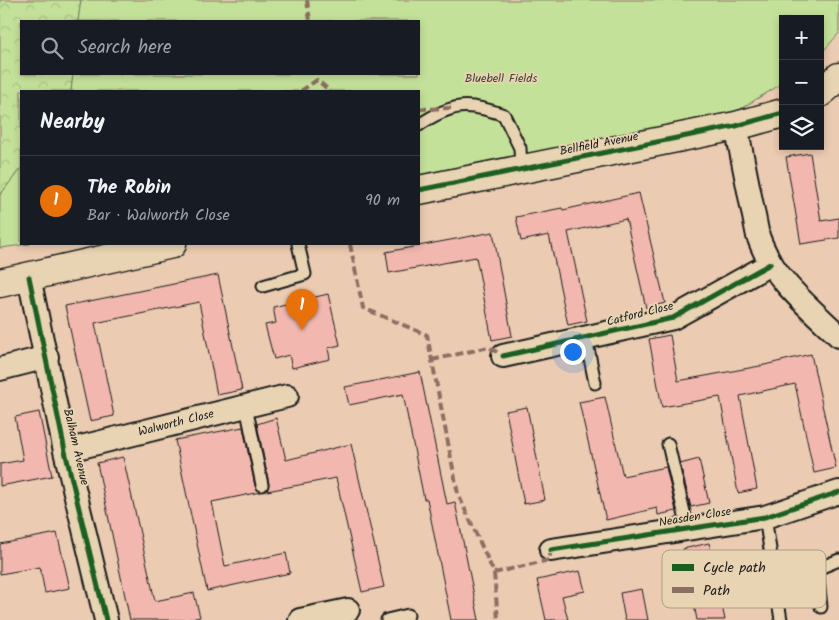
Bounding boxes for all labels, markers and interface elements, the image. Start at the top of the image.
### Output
map controls [779,15,824,150]
button: + [779,15,824,60]
search box [20,20,420,75]
text: Search here [78,33,172,63]
icon: search [38,34,66,62]
button: − [779,60,824,105]
park label: Bluebell Fields [465,69,537,88]
button: layers [779,105,824,150]
text: Nearby [40,106,105,139]
street label: Bellfield Avenue [558,127,641,161]
text: The Robin [87,173,171,203]
text: 1 [54,188,58,213]
text: 90 m [365,188,400,213]
text: Bar · Walworth Close [87,203,230,228]
pin: 1 [286,289,318,330]
street label: Catford Close [605,296,676,331]
your location [560,339,586,365]
street label: Walworth Close [136,404,216,442]
street label: Balham Avenue [58,407,94,488]
street label: Neasden Close [657,502,733,532]
legend [662,550,826,608]
text: Cycle path [703,557,766,579]
text: Path [703,580,730,602]

